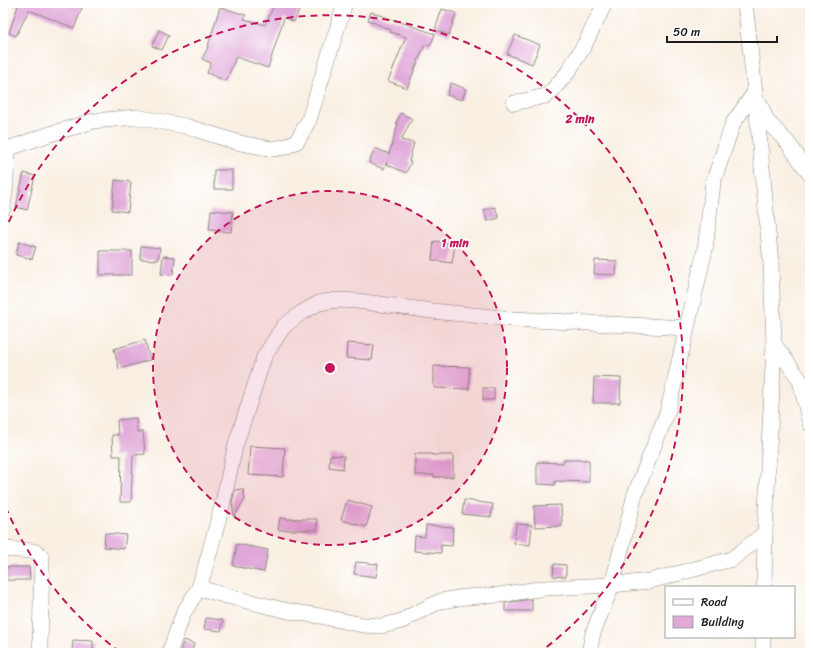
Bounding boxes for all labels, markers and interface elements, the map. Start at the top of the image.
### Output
scale bar [667,18,777,44]
text: 50 m [673,21,700,43]
text: 2 min [564,108,595,130]
text: 1 min [441,232,469,254]
centre of rings [323,361,337,375]
legend [665,586,795,638]
text: Road [701,591,728,613]
text: Building [701,611,744,633]

